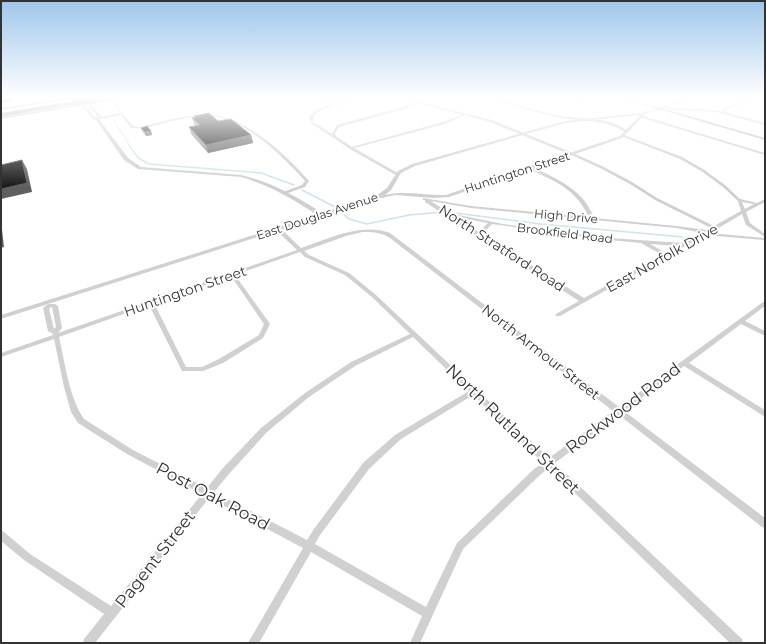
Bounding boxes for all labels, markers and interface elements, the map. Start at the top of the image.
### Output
street label: Huntington Street [462,148,572,196]
street label: East Douglas Avenue [254,189,380,243]
street label: North Stratford Road [436,201,568,295]
street label: High Drive [534,206,598,226]
street label: Brookfield Road [516,220,614,246]
street label: East Norfolk Drive [603,220,721,296]
street label: Huntington Street [121,261,249,320]
street label: North Armour Street [478,300,604,404]
street label: Rockwood Road [562,358,684,458]
street label: North Rutland Street [442,360,584,498]
street label: Post Oak Road [153,458,273,534]
street label: Pagent Street [111,506,199,612]

